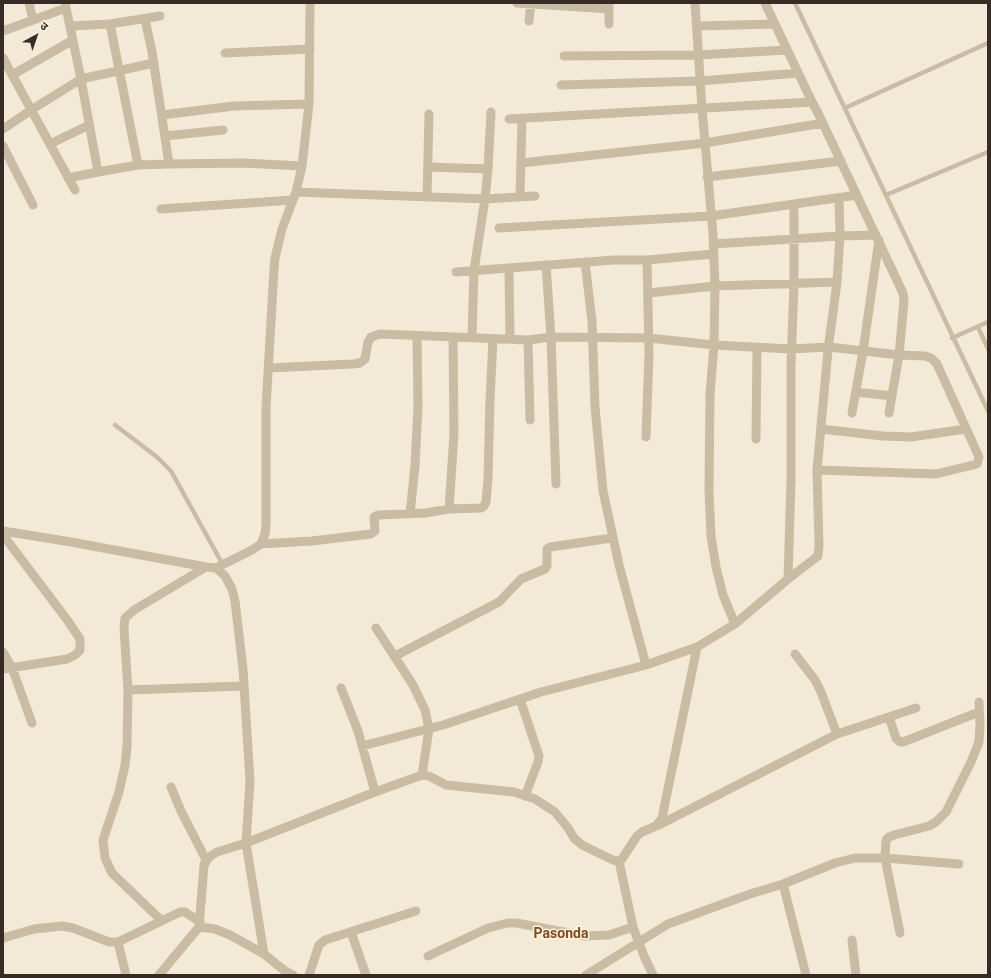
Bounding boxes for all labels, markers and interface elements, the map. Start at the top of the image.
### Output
north arrow [16,16,56,56]
text: उ [37,19,51,33]
district label: Pasonda [534,926,588,942]

